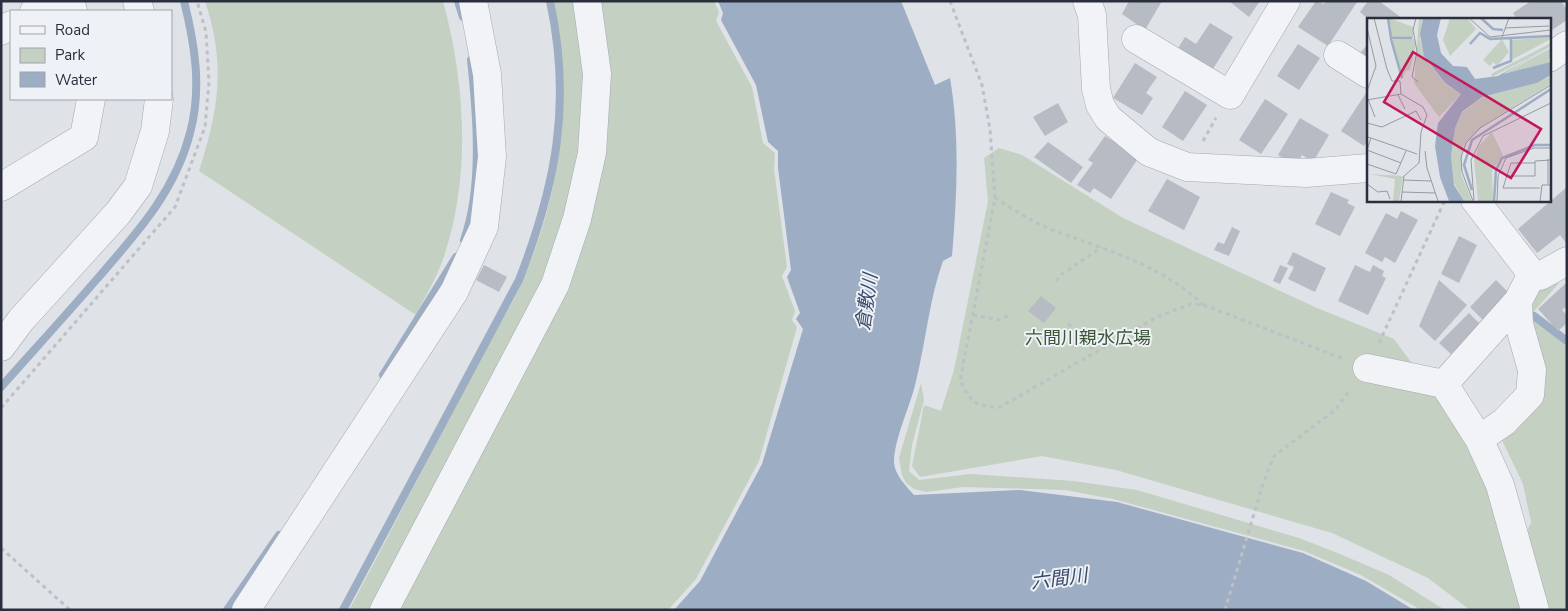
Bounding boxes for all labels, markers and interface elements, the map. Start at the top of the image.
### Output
legend [10,10,172,100]
inset map [1367,18,1550,201]
text: Road [55,20,90,40]
text: Park [55,45,85,65]
text: Water [55,70,98,90]
water label: 倉敷川 [850,270,884,332]
park label: 六間川親水広場 [1025,326,1151,350]
water label: 六間川 [1029,562,1091,595]

